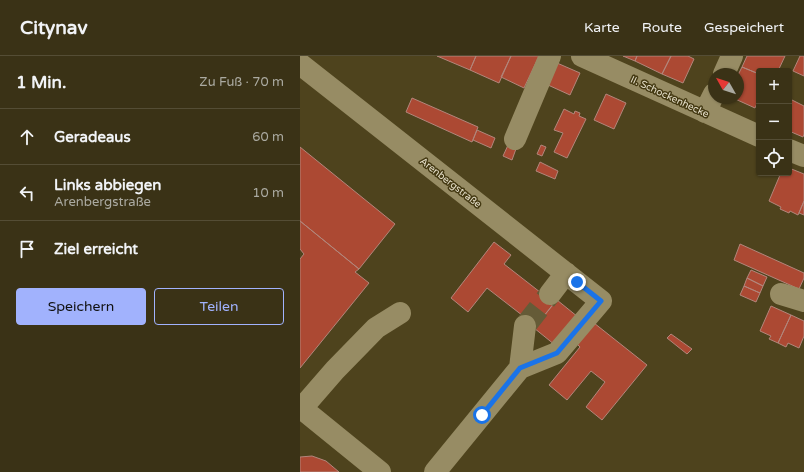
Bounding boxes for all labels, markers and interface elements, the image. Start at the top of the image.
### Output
text: Citynav [20,17,87,39]
text: Karte [584,19,620,36]
text: Route [642,19,682,36]
text: Gespeichert [704,19,784,36]
north arrow [708,68,744,104]
map controls [756,68,792,176]
button: + [756,68,792,104]
text: 1 Min. [16,72,66,93]
street label: II. Schockenhecke [628,73,711,120]
text: Zu Fuß · 70 m [199,74,284,90]
button: − [756,104,792,140]
icon: ahead [16,126,38,148]
text: Geradeaus [54,128,131,146]
text: 60 m [252,129,284,145]
button: locate [756,140,792,176]
street label: Arenbergstraße [417,155,484,211]
text: Links abbiegen [54,176,161,194]
icon: left [16,182,38,204]
text: 10 m [252,185,284,201]
text: Arenbergstraße [54,194,151,210]
icon: arrive [16,238,38,260]
text: Ziel erreicht [54,240,138,258]
route end [568,273,586,291]
button: Speichern [16,288,146,325]
button: Teilen [154,288,284,325]
route start [473,406,491,424]

